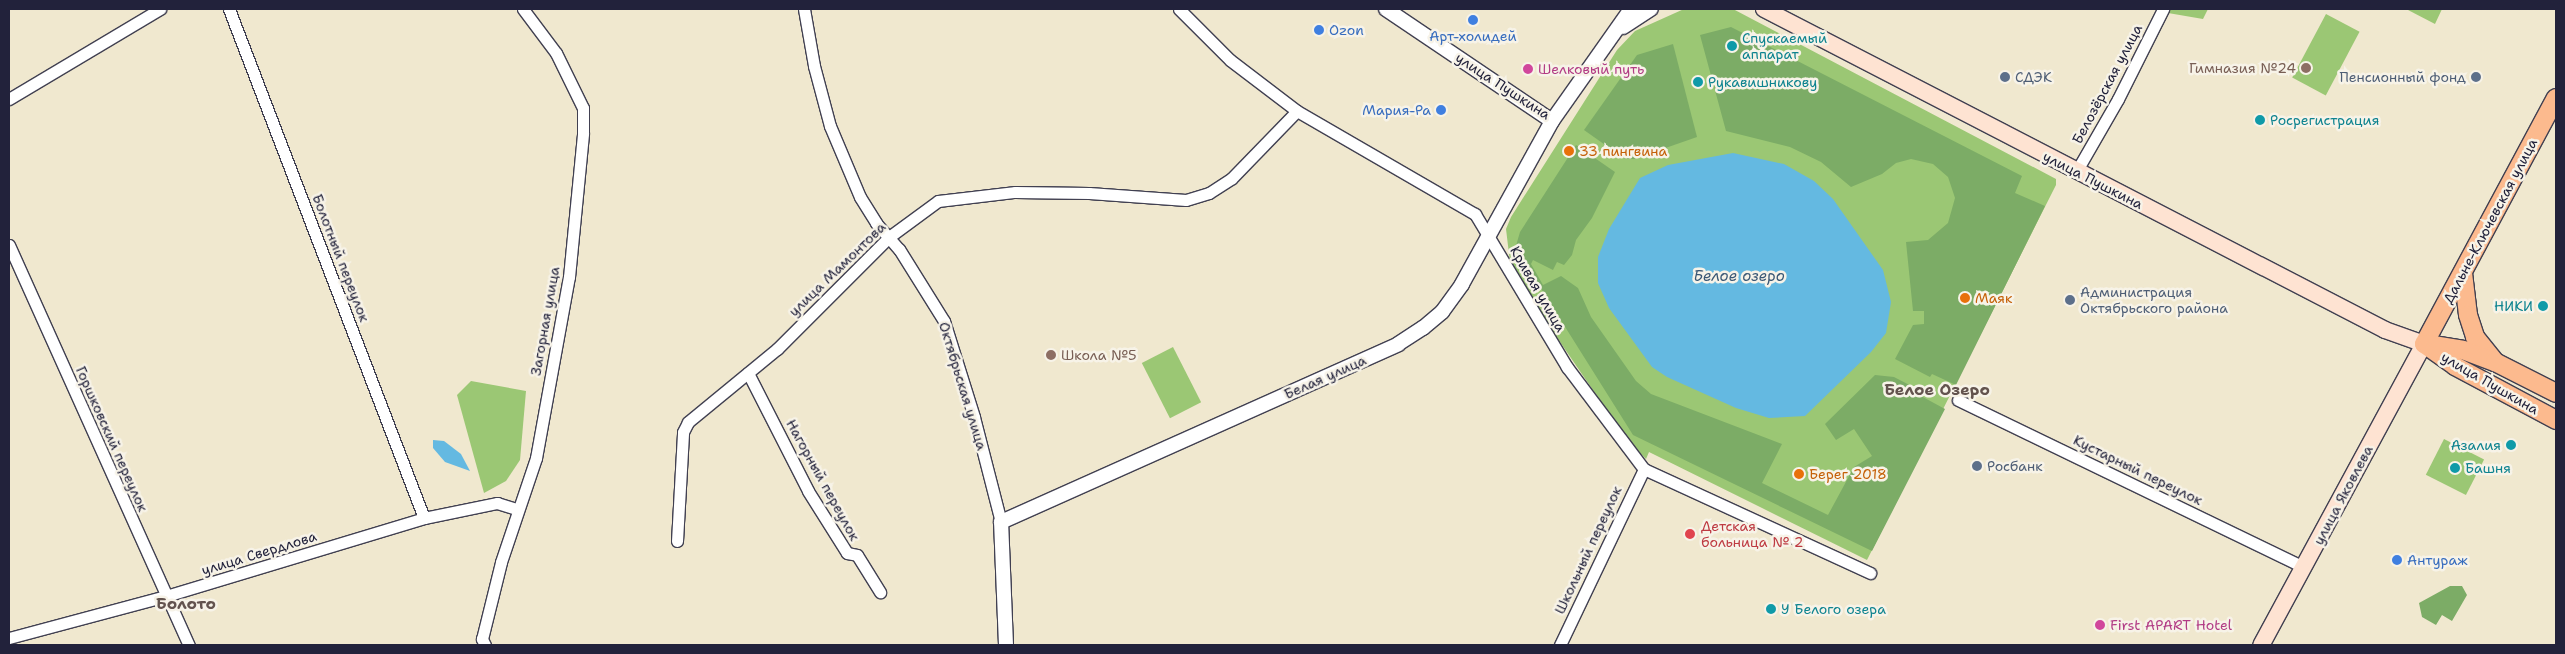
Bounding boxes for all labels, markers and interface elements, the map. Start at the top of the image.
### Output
marker: Арт-холидей [1467,14,1479,26]
street label: Белозёрская улица [2068,21,2146,147]
place label: Ozon [1329,22,1364,38]
marker: Ozon [1313,24,1325,36]
place label: Арт-холидей [1429,28,1517,44]
place label: Спускаемый аппарат [1742,30,1827,62]
marker: Спускаемый аппарат [1726,40,1738,52]
street label: улица Пушкина [1452,49,1554,123]
place label: Гимназия №24 [2189,60,2296,76]
place label: Шелковый путь [1538,61,1644,77]
marker: Гимназия №24 [2300,62,2312,74]
marker: Шелковый путь [1522,63,1534,75]
place label: СДЭК [2015,69,2052,85]
place label: Пенсионный фонд [2339,69,2466,85]
marker: СДЭК [1999,71,2011,83]
marker: Пенсионный фонд [2470,71,2482,83]
place label: Рукавишникову [1708,74,1817,90]
marker: Рукавишникову [1692,76,1704,88]
place label: Мария-Ра [1362,102,1431,118]
marker: Мария-Ра [1435,104,1447,116]
place label: Росрегистрация [2270,112,2379,128]
marker: Росрегистрация [2254,114,2266,126]
street label: Дальне-Ключевская улица [2439,136,2541,306]
place label: 33 пингвина [1579,143,1667,159]
marker: 33 пингвина [1563,145,1575,157]
street label: улица Пушкина [2040,148,2146,212]
street label: Болотный переулок [309,192,373,324]
street label: улица Мамонтова [785,218,889,320]
street label: Кривая улица [1507,243,1569,335]
street label: Загорная улица [527,265,563,377]
water label: Белое озеро [1693,268,1785,286]
place label: Администрация Октябрьского района [2080,284,2228,316]
place label: Маяк [1975,290,2012,306]
marker: Маяк [1959,292,1971,304]
marker: Администрация Октябрьского района [2064,294,2076,306]
place label: НИКИ [2494,298,2533,314]
marker: НИКИ [2537,300,2549,312]
street label: Октябрьская улица [935,320,991,452]
place label: Школа №5 [1061,347,1137,363]
street label: улица Пушкина [2438,348,2542,418]
marker: Школа №5 [1045,349,1057,361]
street label: Белая улица [1281,351,1369,403]
street label: Горшковский переулок [72,364,152,514]
district label: Белое Озеро [1884,380,1990,400]
street label: Нагорный переулок [783,416,863,544]
street label: Кустарный переулок [2071,431,2205,509]
place label: Азалия [2451,437,2501,453]
marker: Азалия [2505,439,2517,451]
street label: улица Яковлева [2310,442,2376,548]
place label: Росбанк [1987,458,2043,474]
marker: Росбанк [1971,460,1983,472]
place label: Башня [2465,460,2511,476]
marker: Башня [2449,462,2461,474]
place label: Берег 2018 [1809,466,1887,482]
marker: Берег 2018 [1793,468,1805,480]
street label: Школьный переулок [1551,483,1625,617]
place label: Детская больница № 2 [1701,518,1804,550]
street label: улица Свердлова [199,527,319,579]
marker: Детская больница № 2 [1683,527,1697,541]
place label: Антураж [2407,552,2468,568]
marker: Антураж [2391,554,2403,566]
district label: Болото [156,594,216,614]
place label: У Белого озера [1781,601,1886,617]
marker: У Белого озера [1765,603,1777,615]
place label: First APART Hotel [2110,617,2232,633]
marker: First APART Hotel [2094,619,2106,631]

